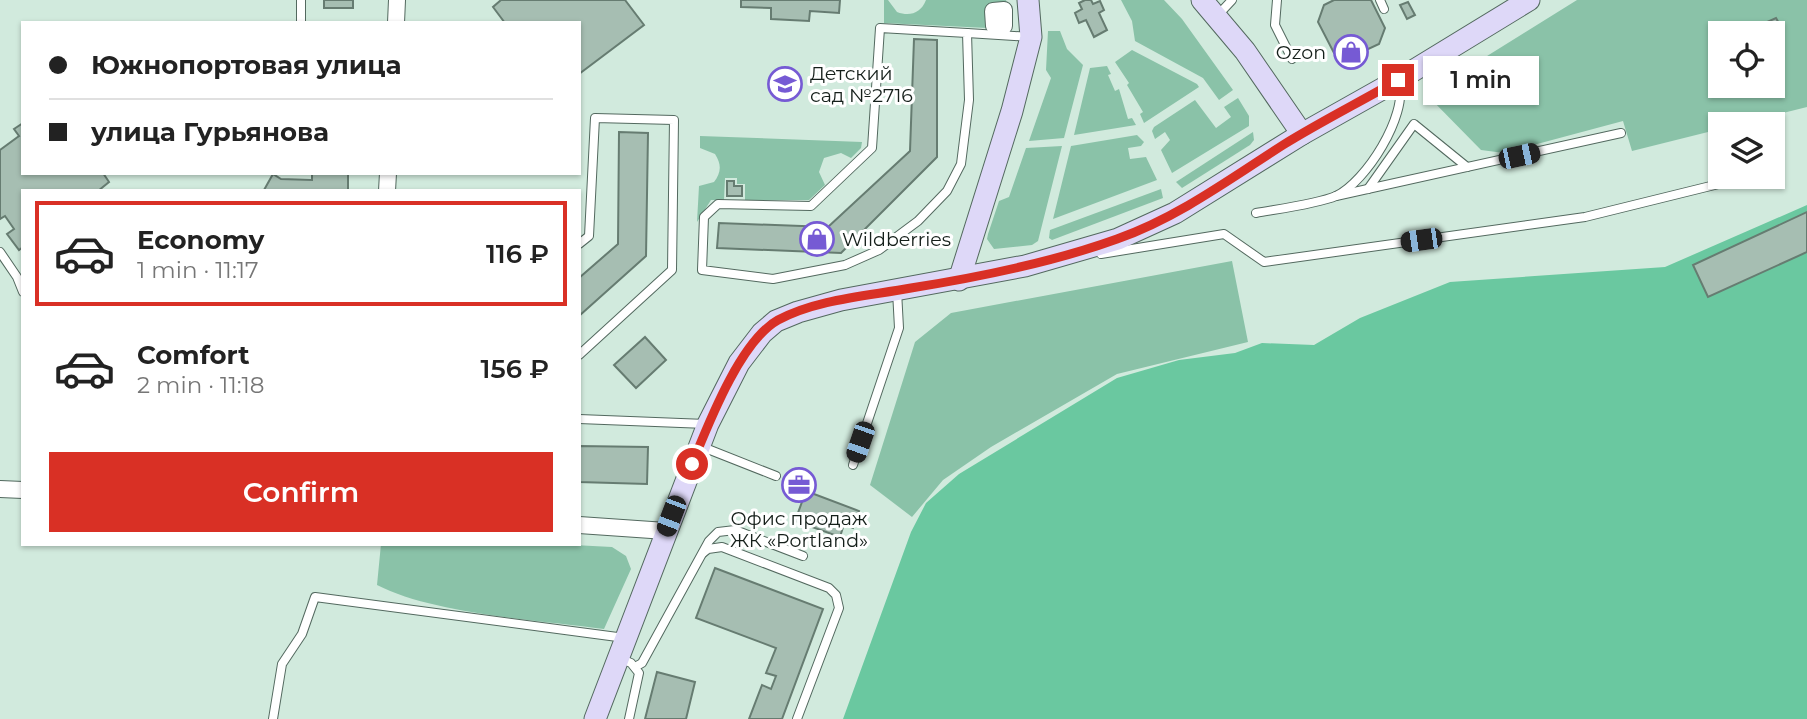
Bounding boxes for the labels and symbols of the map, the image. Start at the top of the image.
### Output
shop icon: Ozon [1332,33,1370,71]
place label: Ozon [1276,41,1326,64]
callout: 1 min [1422,56,1538,104]
place label: Детский сад №2716 [810,62,913,107]
route end [1382,64,1414,96]
school or university icon: Детский сад №2716 [766,65,804,103]
car [1497,141,1542,171]
shop icon: Wildberries [798,220,836,258]
car [1399,227,1444,253]
place label: Wildberries [842,228,951,251]
car [844,419,877,465]
route start [676,448,708,480]
office icon: Офис продаж ЖК «Portland» [780,466,818,504]
car [654,493,689,539]
place label: Офис продаж ЖК «Portland» [730,507,868,552]

